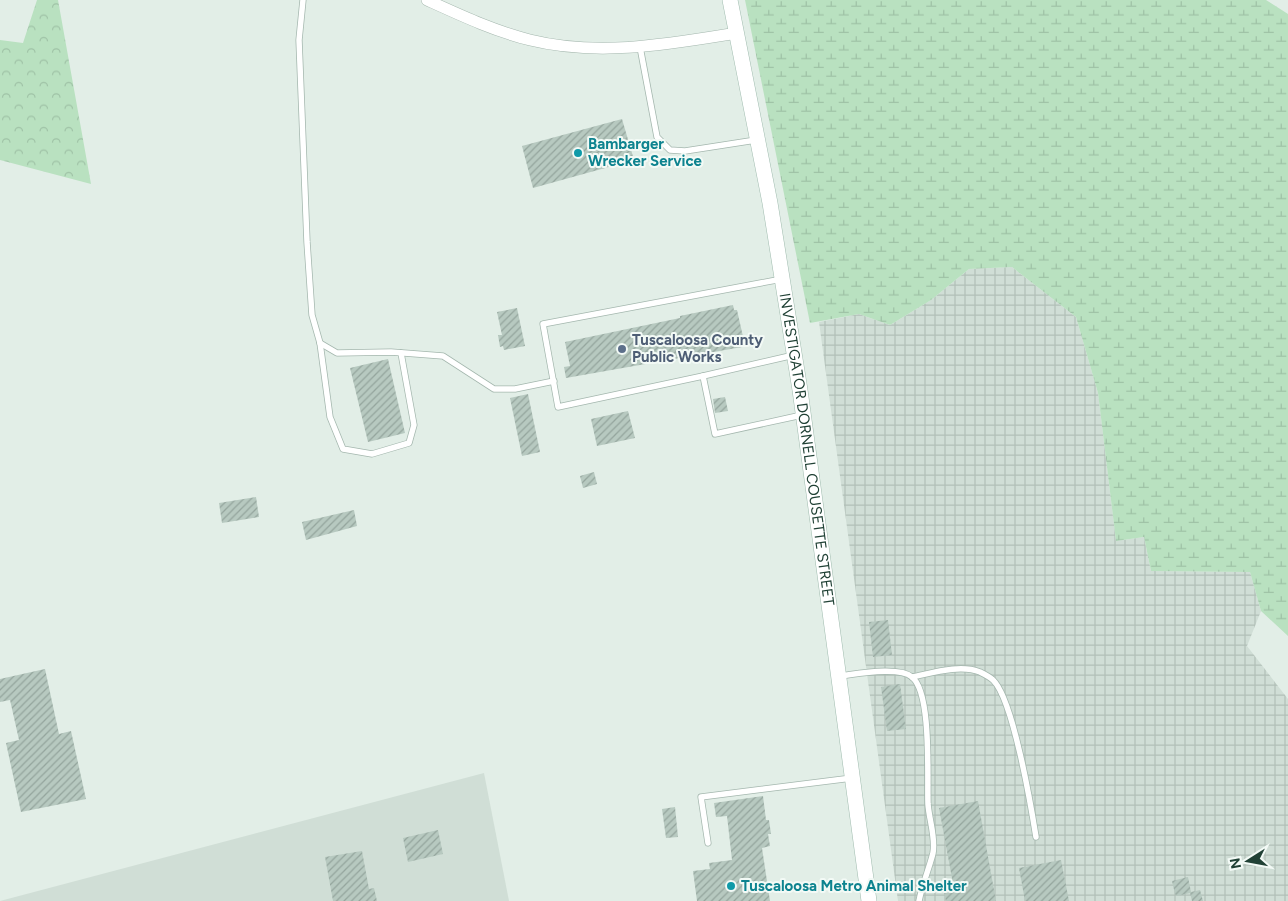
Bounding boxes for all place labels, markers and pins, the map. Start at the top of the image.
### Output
place label: Bambarger Wrecker Service [588,135,703,170]
marker: Bambarger Wrecker Service [572,147,584,159]
place label: Tuscaloosa County Public Works [632,331,763,366]
marker: Tuscaloosa County Public Works [616,343,628,355]
place label: Tuscaloosa Metro Animal Shelter [741,877,967,895]
marker: Tuscaloosa Metro Animal Shelter [725,880,737,892]

